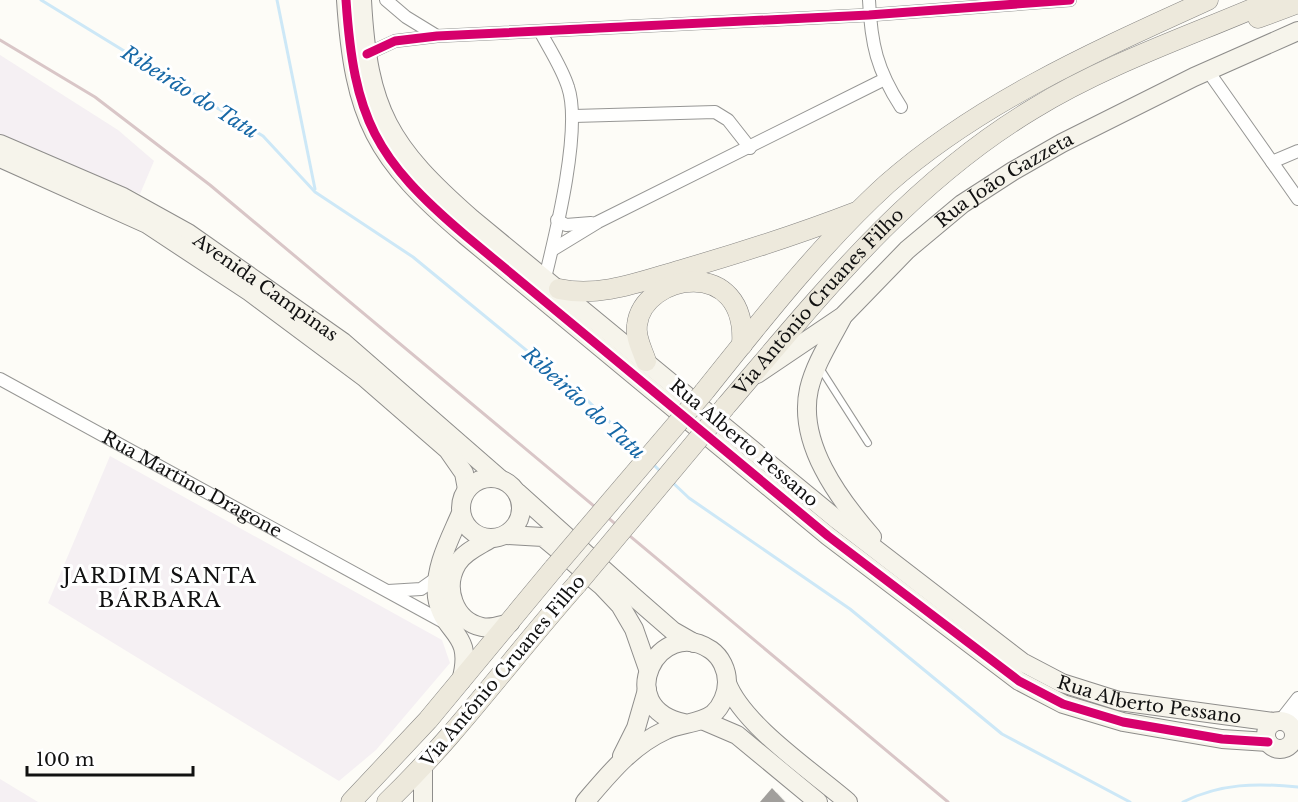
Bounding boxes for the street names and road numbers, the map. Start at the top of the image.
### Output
street label: Rua João Gazzeta [931,128,1077,232]
street label: Via Antônio Cruanes Filho [728,204,909,400]
street label: Avenida Campinas [188,228,342,346]
street label: Rua Alberto Pessano [665,374,823,512]
street label: Rua Martino Dragone [98,426,286,542]
street label: Via Antônio Cruanes Filho [416,570,590,772]
street label: Rua Alberto Pessano [1055,671,1243,728]

